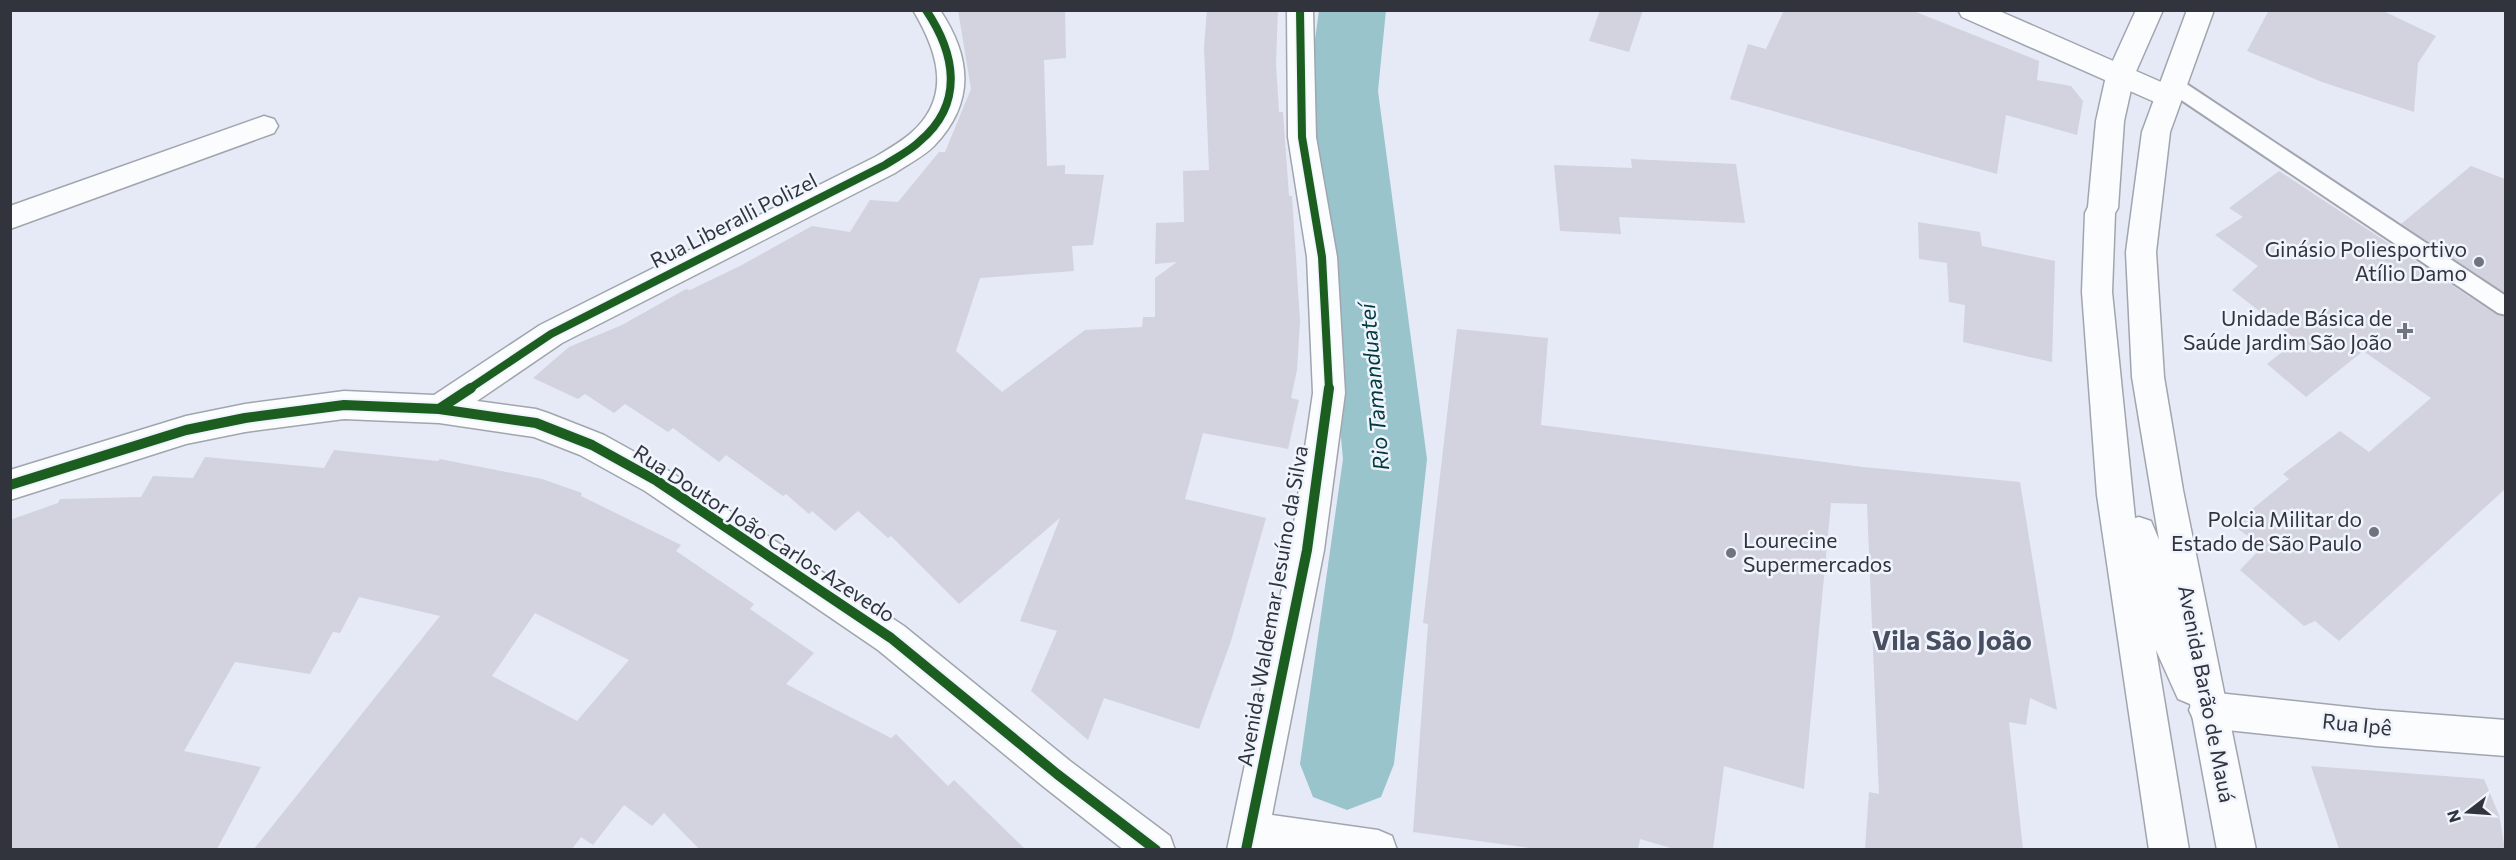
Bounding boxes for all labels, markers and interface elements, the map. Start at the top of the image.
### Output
street label: Rua Liberalli Polizel [646,167,821,273]
place label: Ginásio Poliesportivo Atílio Damo [2265,236,2467,285]
marker: Ginásio Poliesportivo Atílio Damo [2472,255,2486,269]
water label: Rio Tamanduateí [1352,299,1394,472]
place label: Unidade Básica de Saúde Jardim São João [2183,305,2392,354]
marker: Unidade Básica de Saúde Jardim São João [2396,322,2414,340]
street label: Rua Doutor João Carlos Azevedo [629,439,900,627]
street label: Avenida Waldemar Jesuíno da Silva [1231,443,1312,768]
place label: Polcia Militar do Estado de São Paulo [2171,506,2362,555]
marker: Polcia Militar do Estado de São Paulo [2367,525,2381,539]
place label: Lourecine Supermercados [1743,527,1892,576]
marker: Lourecine Supermercados [1724,546,1738,560]
street label: Avenida Barão de Mauá [2174,583,2241,804]
district label: Vila São João [1872,623,2032,656]
street label: Rua Ipê [2321,707,2393,740]
north arrow [2438,782,2498,842]
text: N [2442,808,2464,825]

